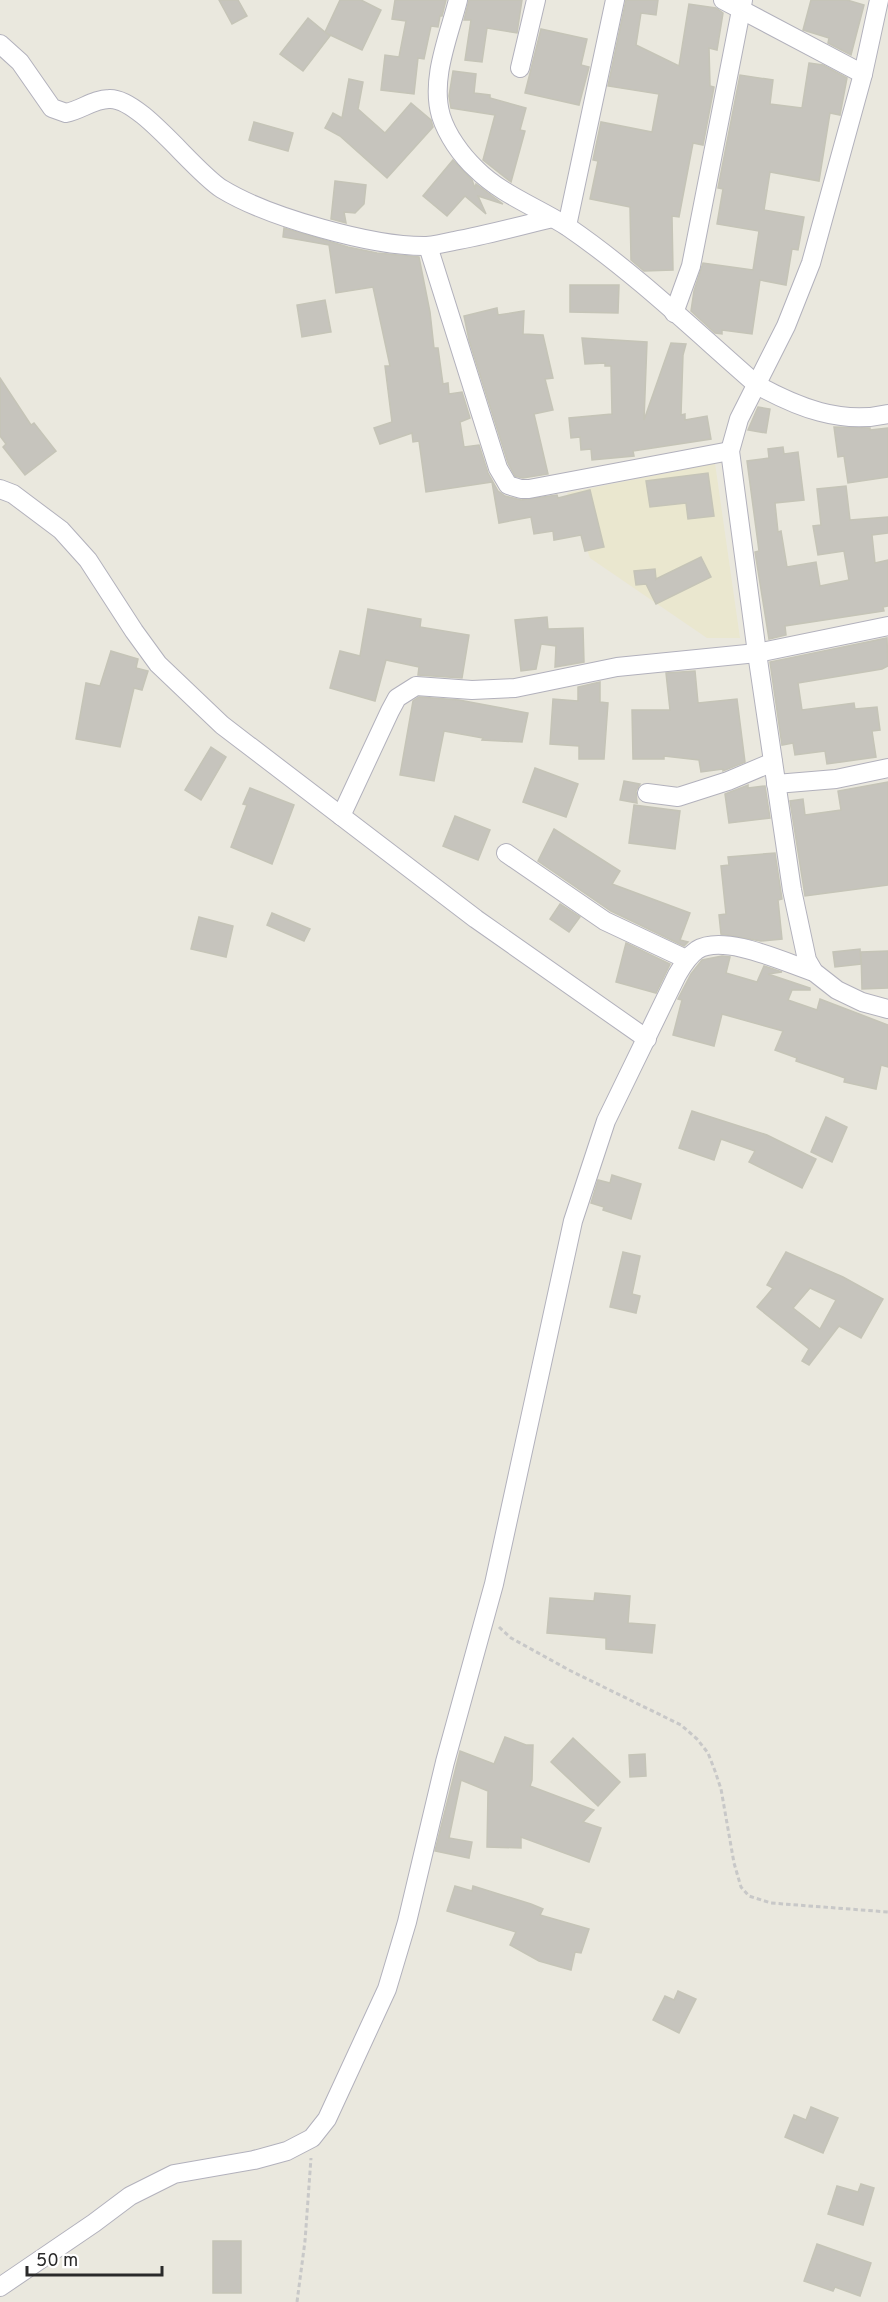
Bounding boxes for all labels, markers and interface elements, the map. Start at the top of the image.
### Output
scale bar [27,2239,162,2277]
text: 50 m [36,2250,78,2273]

